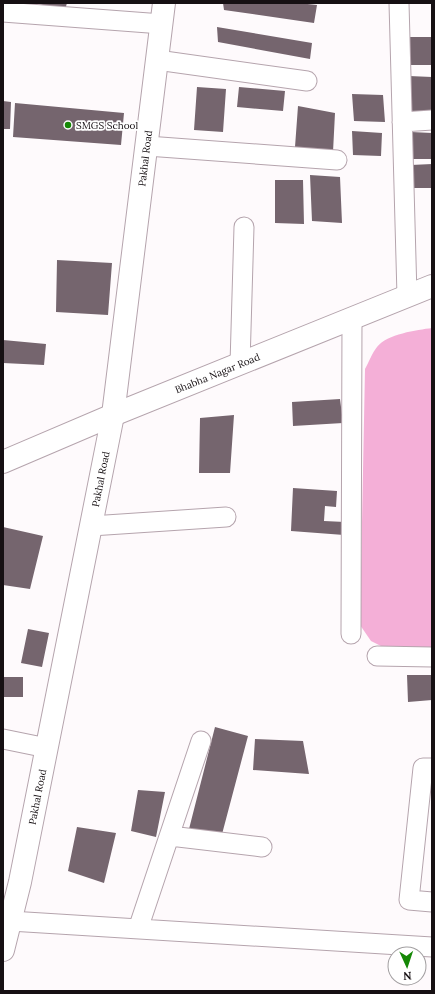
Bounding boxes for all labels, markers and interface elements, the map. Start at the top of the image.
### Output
place label: SMGS School [76,119,138,132]
marker: SMGS School [63,120,73,130]
street label: Pakhal Road [135,129,155,187]
street label: Bhabha Nagar Road [173,350,262,396]
street label: Pakhal Road [88,450,112,508]
street label: Pakhal Road [25,768,49,826]
north arrow [387,946,427,986]
text: N [402,969,412,983]

